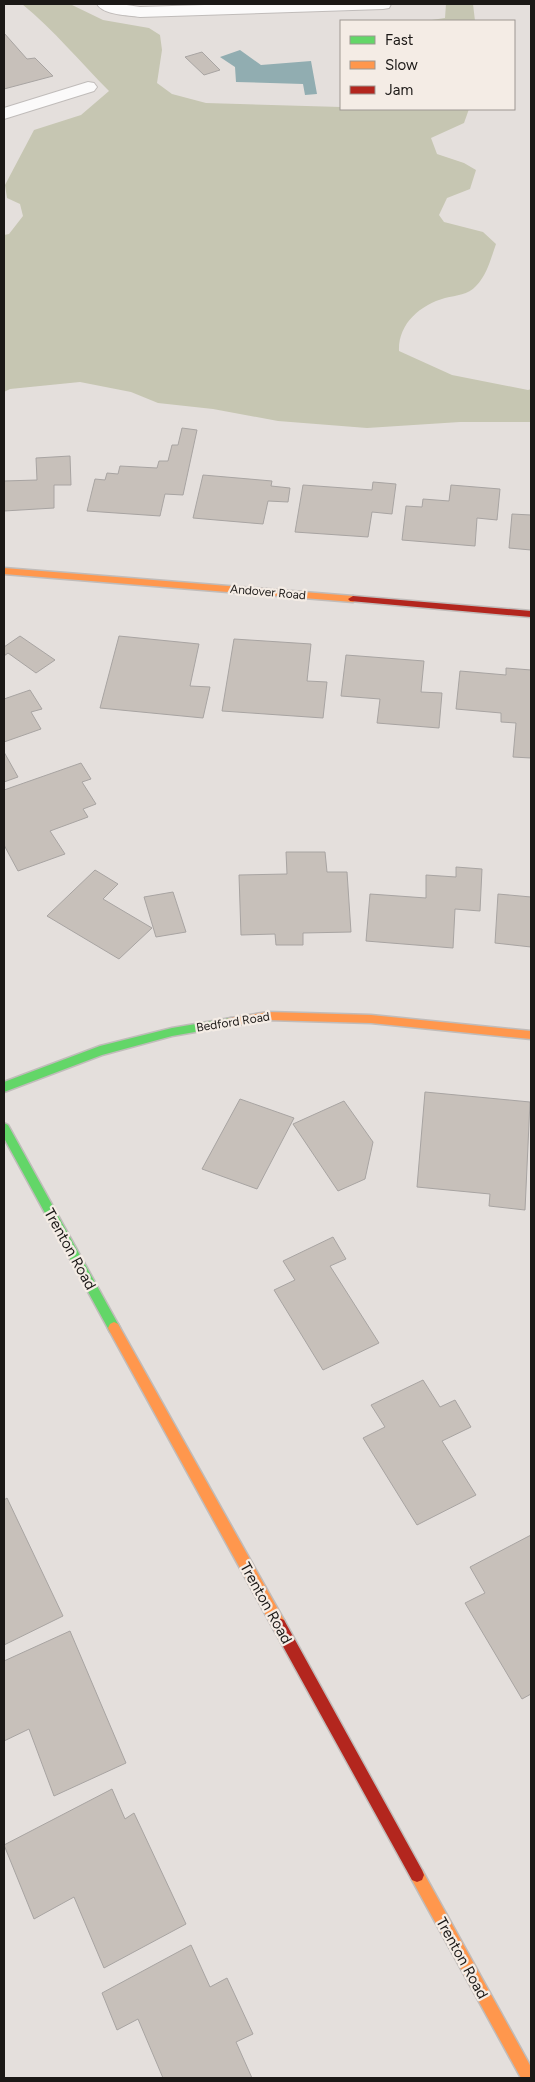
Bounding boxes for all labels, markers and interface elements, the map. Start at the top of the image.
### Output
legend [340,20,515,110]
text: Fast [385,31,414,49]
text: Slow [385,56,418,74]
text: Jam [385,81,413,99]
street label: Andover Road [230,582,306,602]
street label: Bedford Road [195,1009,271,1035]
street label: Trenton Road [40,1205,100,1293]
street label: Trenton Road [236,1559,296,1647]
street label: Trenton Road [432,1914,492,2002]

